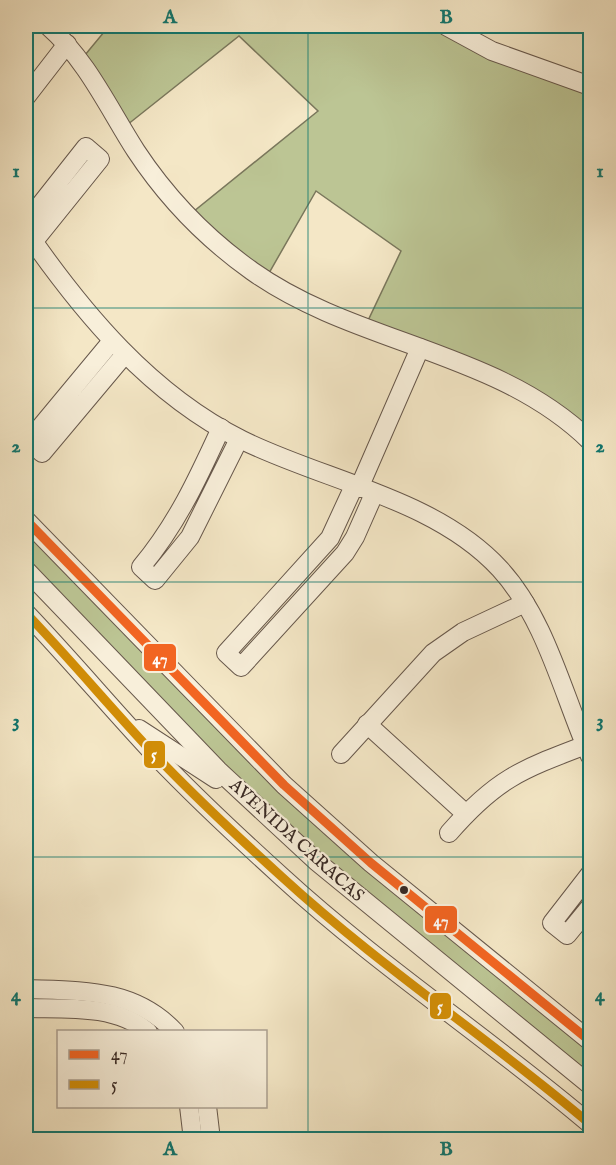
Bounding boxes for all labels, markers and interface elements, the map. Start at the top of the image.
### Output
text: A [162,5,178,30]
text: B [439,5,453,30]
text: 1 [12,159,20,184]
text: 1 [596,159,604,184]
text: 2 [11,434,21,459]
text: 2 [595,434,605,459]
line badge: 47 [143,643,177,672]
text: 47 [153,650,167,670]
text: 3 [12,709,20,734]
text: 3 [596,709,604,734]
line badge: 5 [143,740,166,769]
text: 5 [151,746,157,766]
street label: AVENIDA CARACAS [223,774,368,908]
unlabelled marker [398,884,410,896]
line badge: 47 [424,905,458,934]
text: 47 [434,912,448,932]
text: 4 [11,983,22,1008]
text: 4 [595,983,606,1008]
line badge: 5 [429,992,452,1020]
text: 5 [437,998,443,1018]
legend [57,1030,267,1108]
text: 47 [111,1044,128,1067]
text: 5 [111,1074,118,1097]
text: A [162,1137,178,1162]
text: B [439,1137,453,1162]

